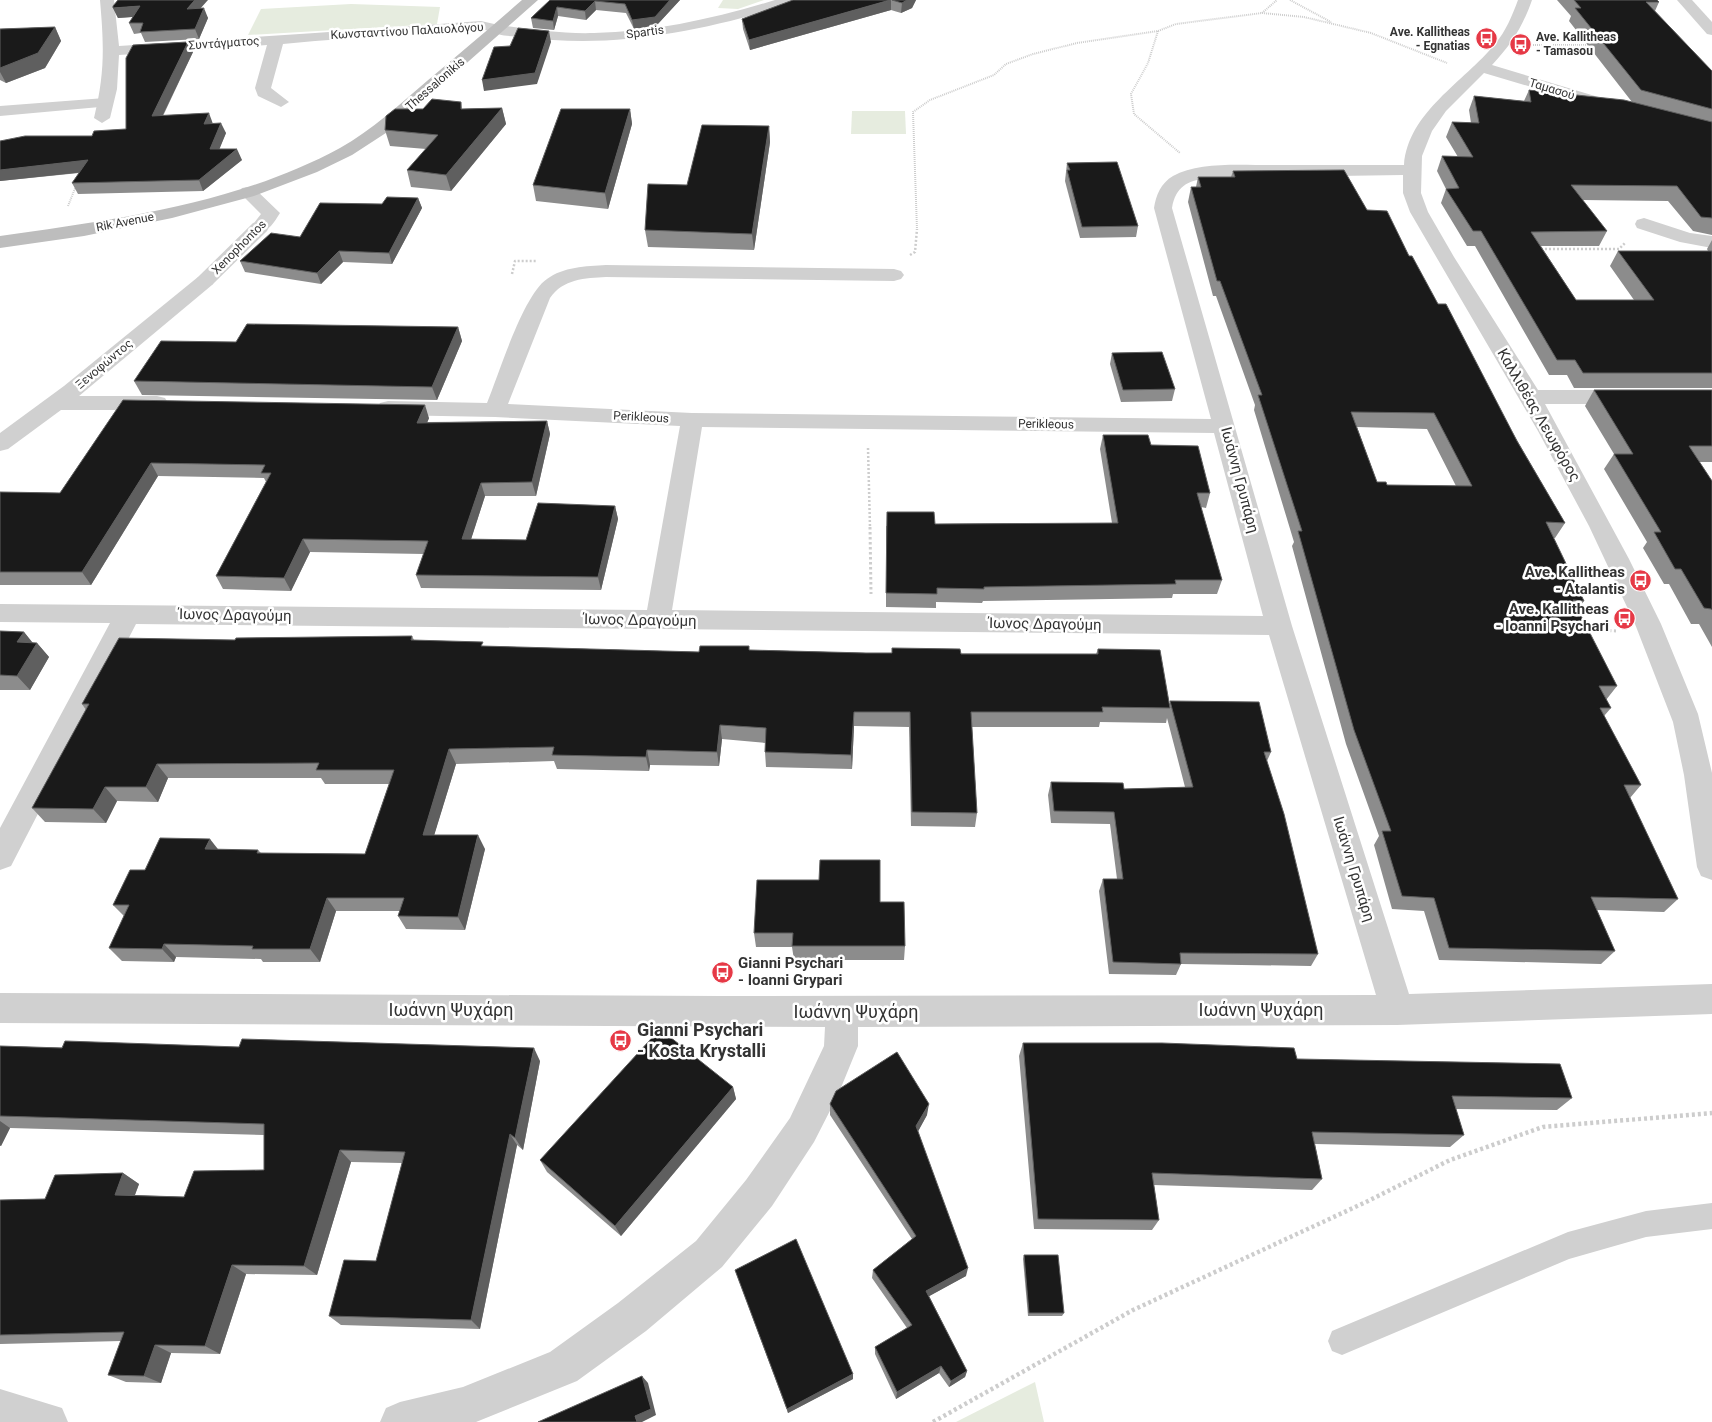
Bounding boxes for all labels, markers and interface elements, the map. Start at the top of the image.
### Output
street label: Κωνσταντίνου Παλαιολόγου [330,20,484,42]
street label: Spartis [625,22,665,42]
place label: Ave. Kallitheas - Egnatias [1390,25,1470,53]
bus stop icon: Ave. Kallitheas - Egnatias [1474,27,1498,51]
place label: Ave. Kallitheas - Tamasou [1536,30,1616,58]
bus stop icon: Ave. Kallitheas - Tamasou [1508,32,1532,56]
street label: Συντάγματος [188,34,260,52]
street label: Thessalonikis [403,55,467,113]
street label: Ταμασού [1527,75,1577,103]
street label: Rik Avenue [95,210,155,234]
street label: Xenophontos [209,217,269,277]
street label: Ξενοφώντος [73,336,135,392]
street label: Καλλιθέας Λεωφόρος [1494,345,1584,485]
street label: Perikleous [613,409,669,425]
street label: Perikleous [1018,417,1074,431]
street label: Ιωάννη Γρυπάρη [1217,425,1263,535]
place label: Ave. Kallitheas - Atalantis [1525,563,1625,598]
bus stop icon: Ave. Kallitheas - Atalantis [1629,569,1653,593]
place label: Ave. Kallitheas - Ioanni Psychari [1495,600,1609,635]
street label: Ίωνος Δραγούμη [177,605,292,625]
bus stop icon: Ave. Kallitheas - Ioanni Psychari [1613,606,1637,630]
street label: Ίωνος Δραγούμη [582,610,697,630]
street label: Ίωνος Δραγούμη [987,614,1102,634]
street label: Ιωάννη Γρυπάρη [1329,814,1379,924]
place label: Gianni Psychari - Ioanni Grypari [738,954,843,989]
bus stop icon: Gianni Psychari - Ioanni Grypari [710,960,734,984]
street label: Ιωάννη Ψυχάρη [389,999,513,1020]
street label: Ιωάννη Ψυχάρη [1199,999,1323,1020]
street label: Ιωάννη Ψυχάρη [794,1001,918,1022]
place label: Gianni Psychari - Kosta Krystalli [637,1019,766,1061]
bus stop icon: Gianni Psychari - Kosta Krystalli [609,1028,633,1052]

